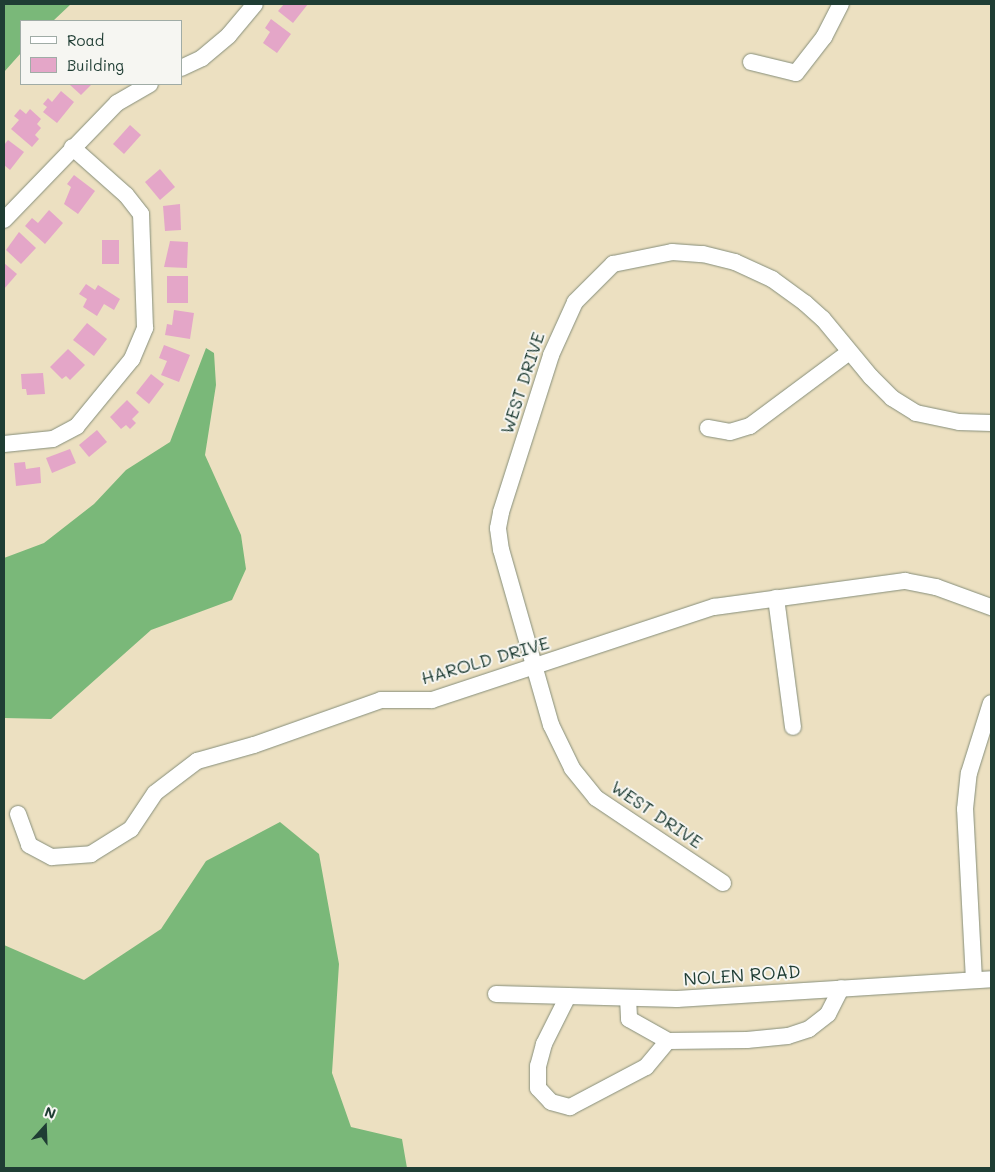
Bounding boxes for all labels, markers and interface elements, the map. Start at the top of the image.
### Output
legend [20,20,182,85]
text: Road [67,30,104,50]
text: Building [67,55,124,75]
street label: WEST DRIVE [495,329,549,437]
street label: HAROLD DRIVE [418,631,552,689]
street label: WEST DRIVE [607,775,707,853]
street label: NOLEN ROAD [683,960,801,990]
north arrow [20,1102,70,1152]
text: N [42,1102,59,1123]

